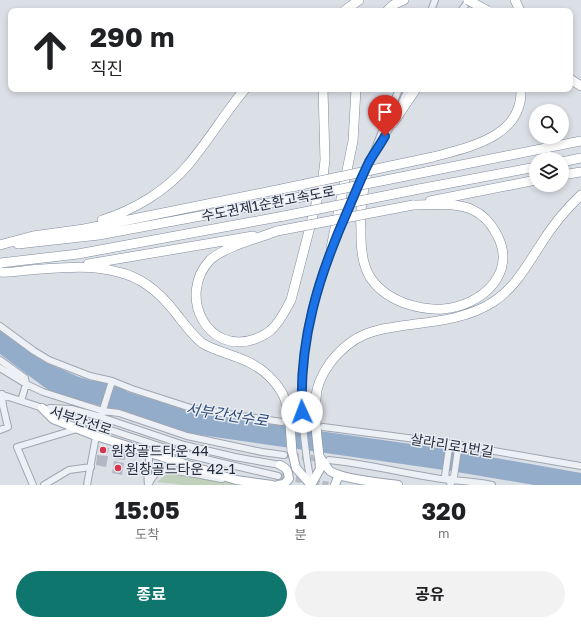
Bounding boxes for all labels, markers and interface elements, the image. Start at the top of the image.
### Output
text: 290 m [90,20,175,53]
icon: ahead [24,24,76,76]
text: 직진 [90,57,123,79]
pin [368,95,402,136]
icon: arrive [374,101,396,123]
map controls [529,104,569,192]
button: search [529,104,569,144]
button: layers [529,152,569,192]
street label: 수도권제1순환고속도로 [200,182,336,224]
position arrow [281,391,323,433]
water label: 서부간선수로 [185,399,270,430]
street label: 서부간선로 [48,402,114,438]
street label: 살라리로1번길 [409,430,495,460]
place label: 원창골드타운 44 [111,442,209,459]
marker: 원창골드타운 44 [98,445,108,455]
place label: 원창골드타운 42-1 [126,460,236,477]
marker: 원창골드타운 42-1 [113,463,123,473]
text: 15:05 [115,495,180,524]
text: 1 [294,495,307,524]
text: 320 [421,496,466,525]
text: m [438,525,450,541]
text: 도착 [135,526,159,542]
text: 분 [295,526,307,542]
button: 종료 [16,571,287,617]
button: 공유 [295,571,565,617]

